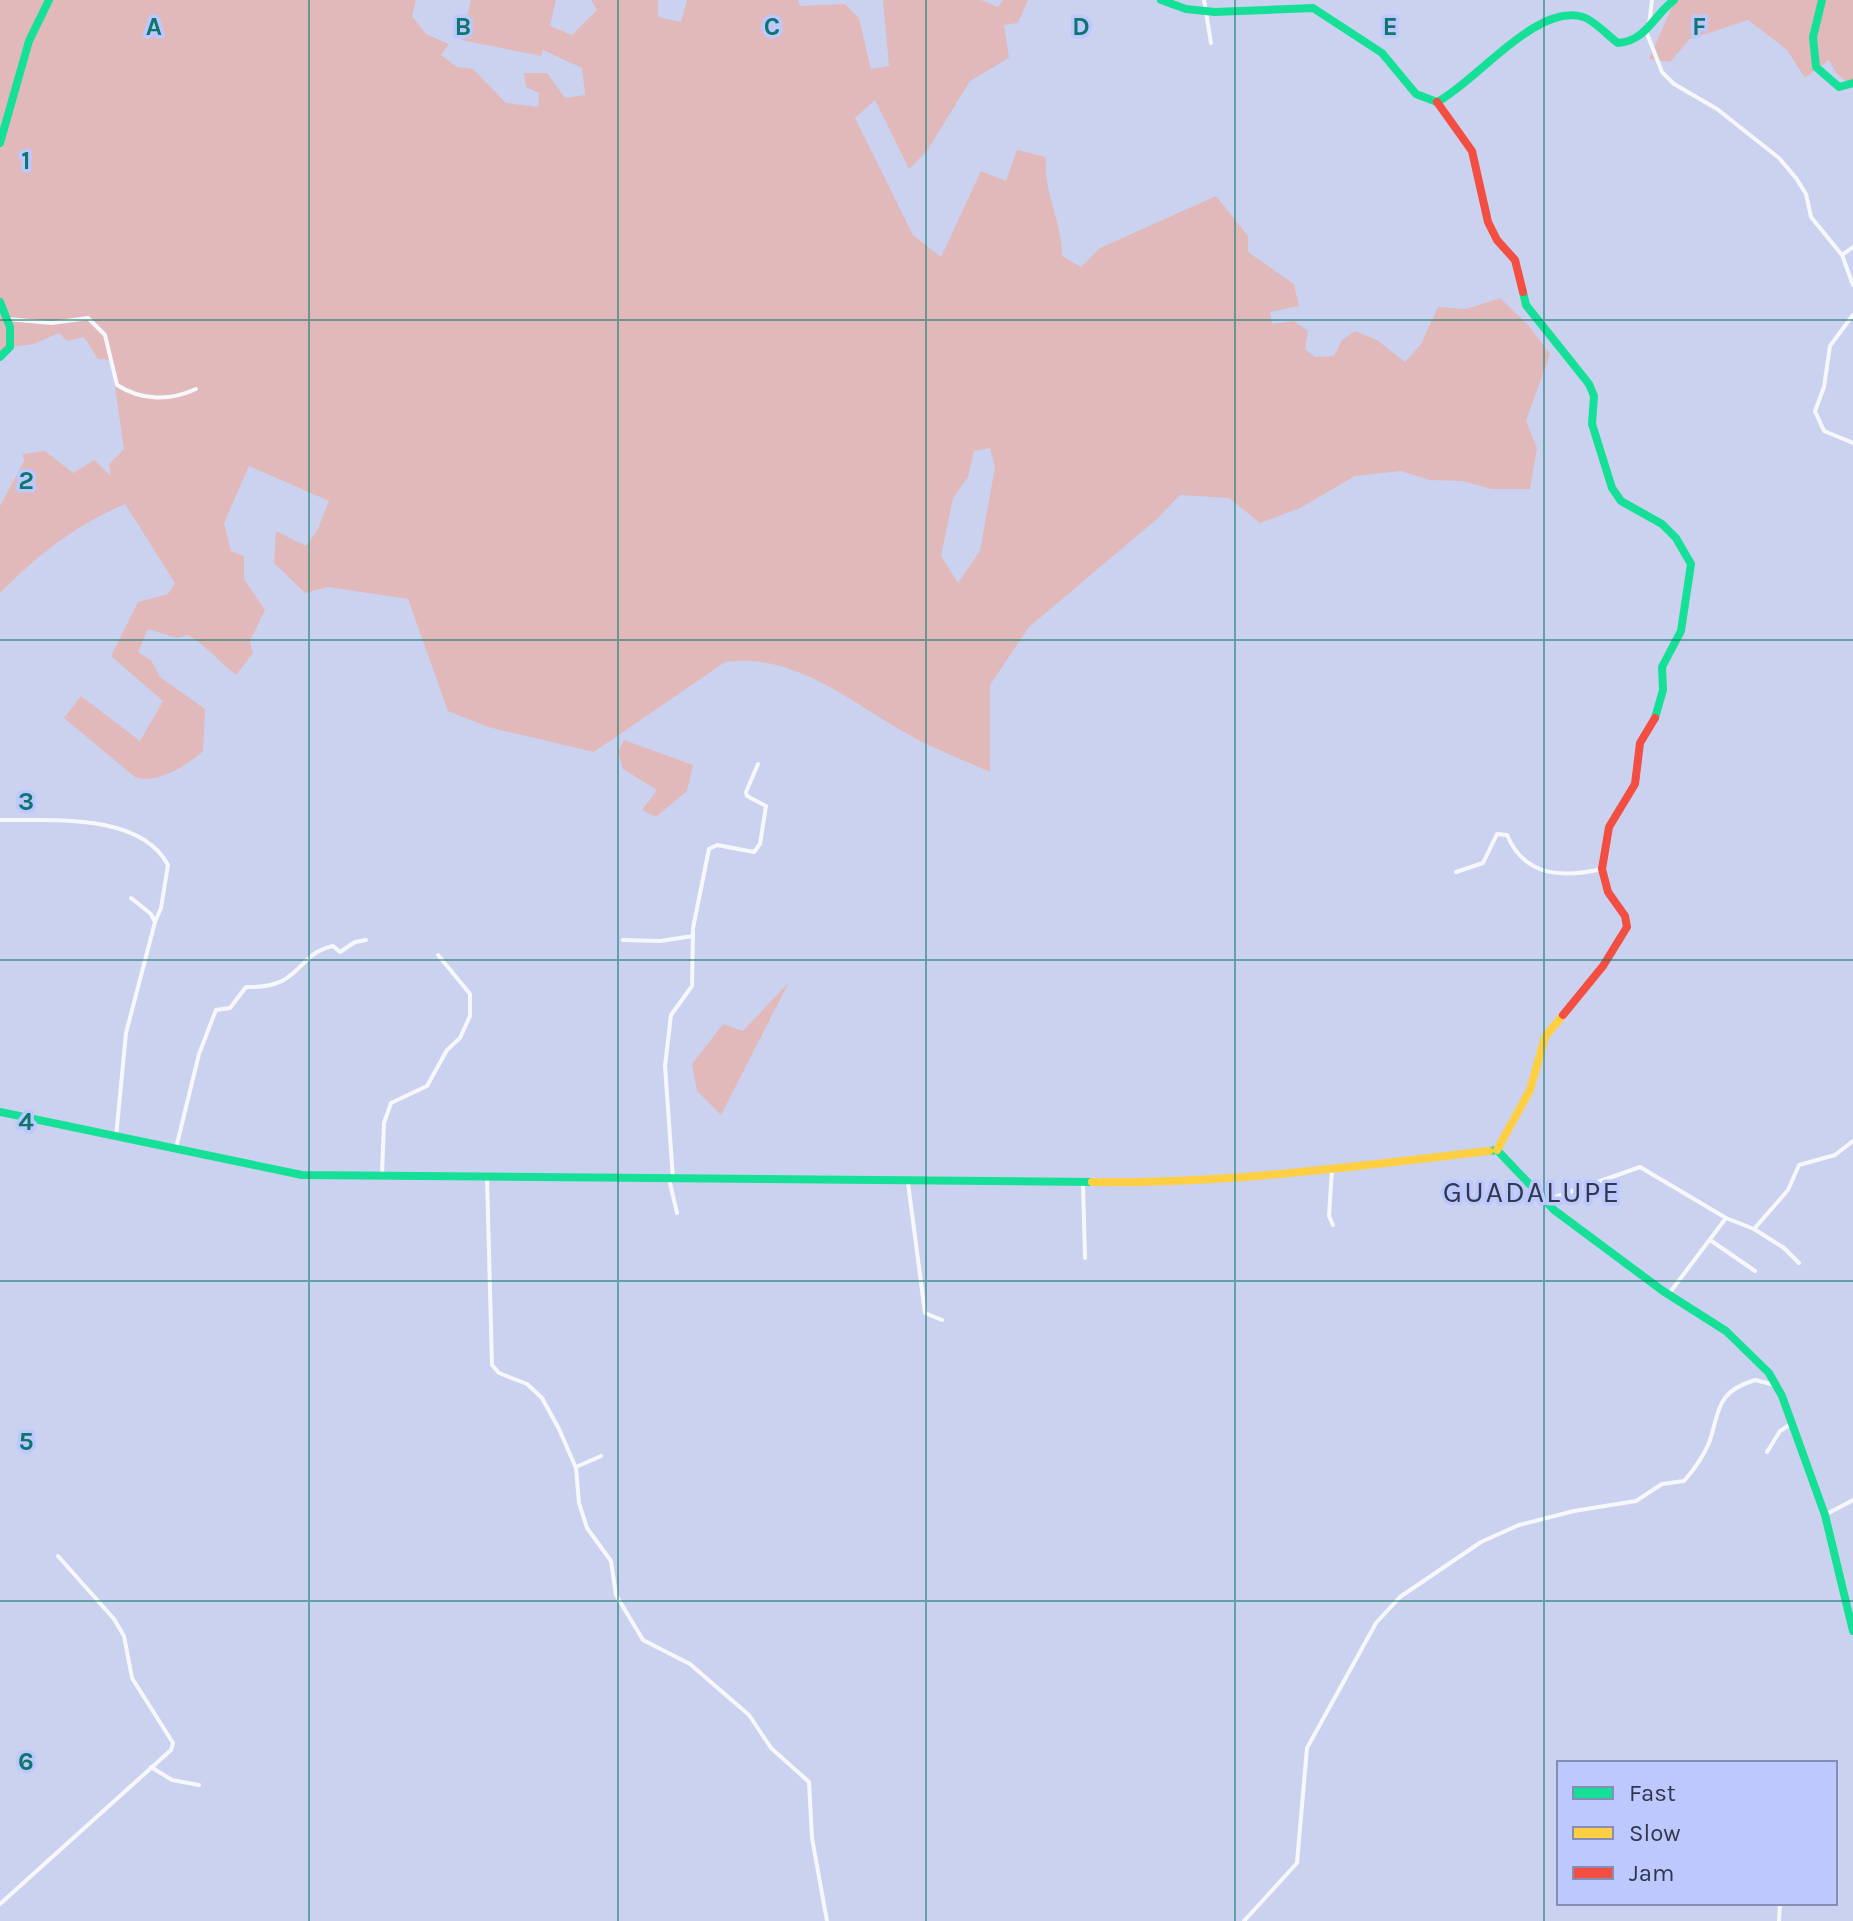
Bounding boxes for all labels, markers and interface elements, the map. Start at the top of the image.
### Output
text: A [146,11,162,42]
text: B [455,11,471,42]
text: C [764,11,780,42]
text: D [1072,11,1090,42]
text: E [1382,11,1398,42]
text: F [1692,11,1706,42]
text: 1 [21,145,31,176]
text: 2 [18,465,34,496]
text: 3 [18,786,34,817]
text: 4 [18,1106,34,1137]
district label: GUADALUPE [1443,1174,1621,1210]
text: 5 [18,1426,34,1457]
text: 6 [18,1746,34,1777]
legend [1557,1761,1837,1905]
text: Fast [1629,1779,1676,1807]
text: Slow [1629,1819,1681,1847]
text: Jam [1629,1859,1674,1887]

